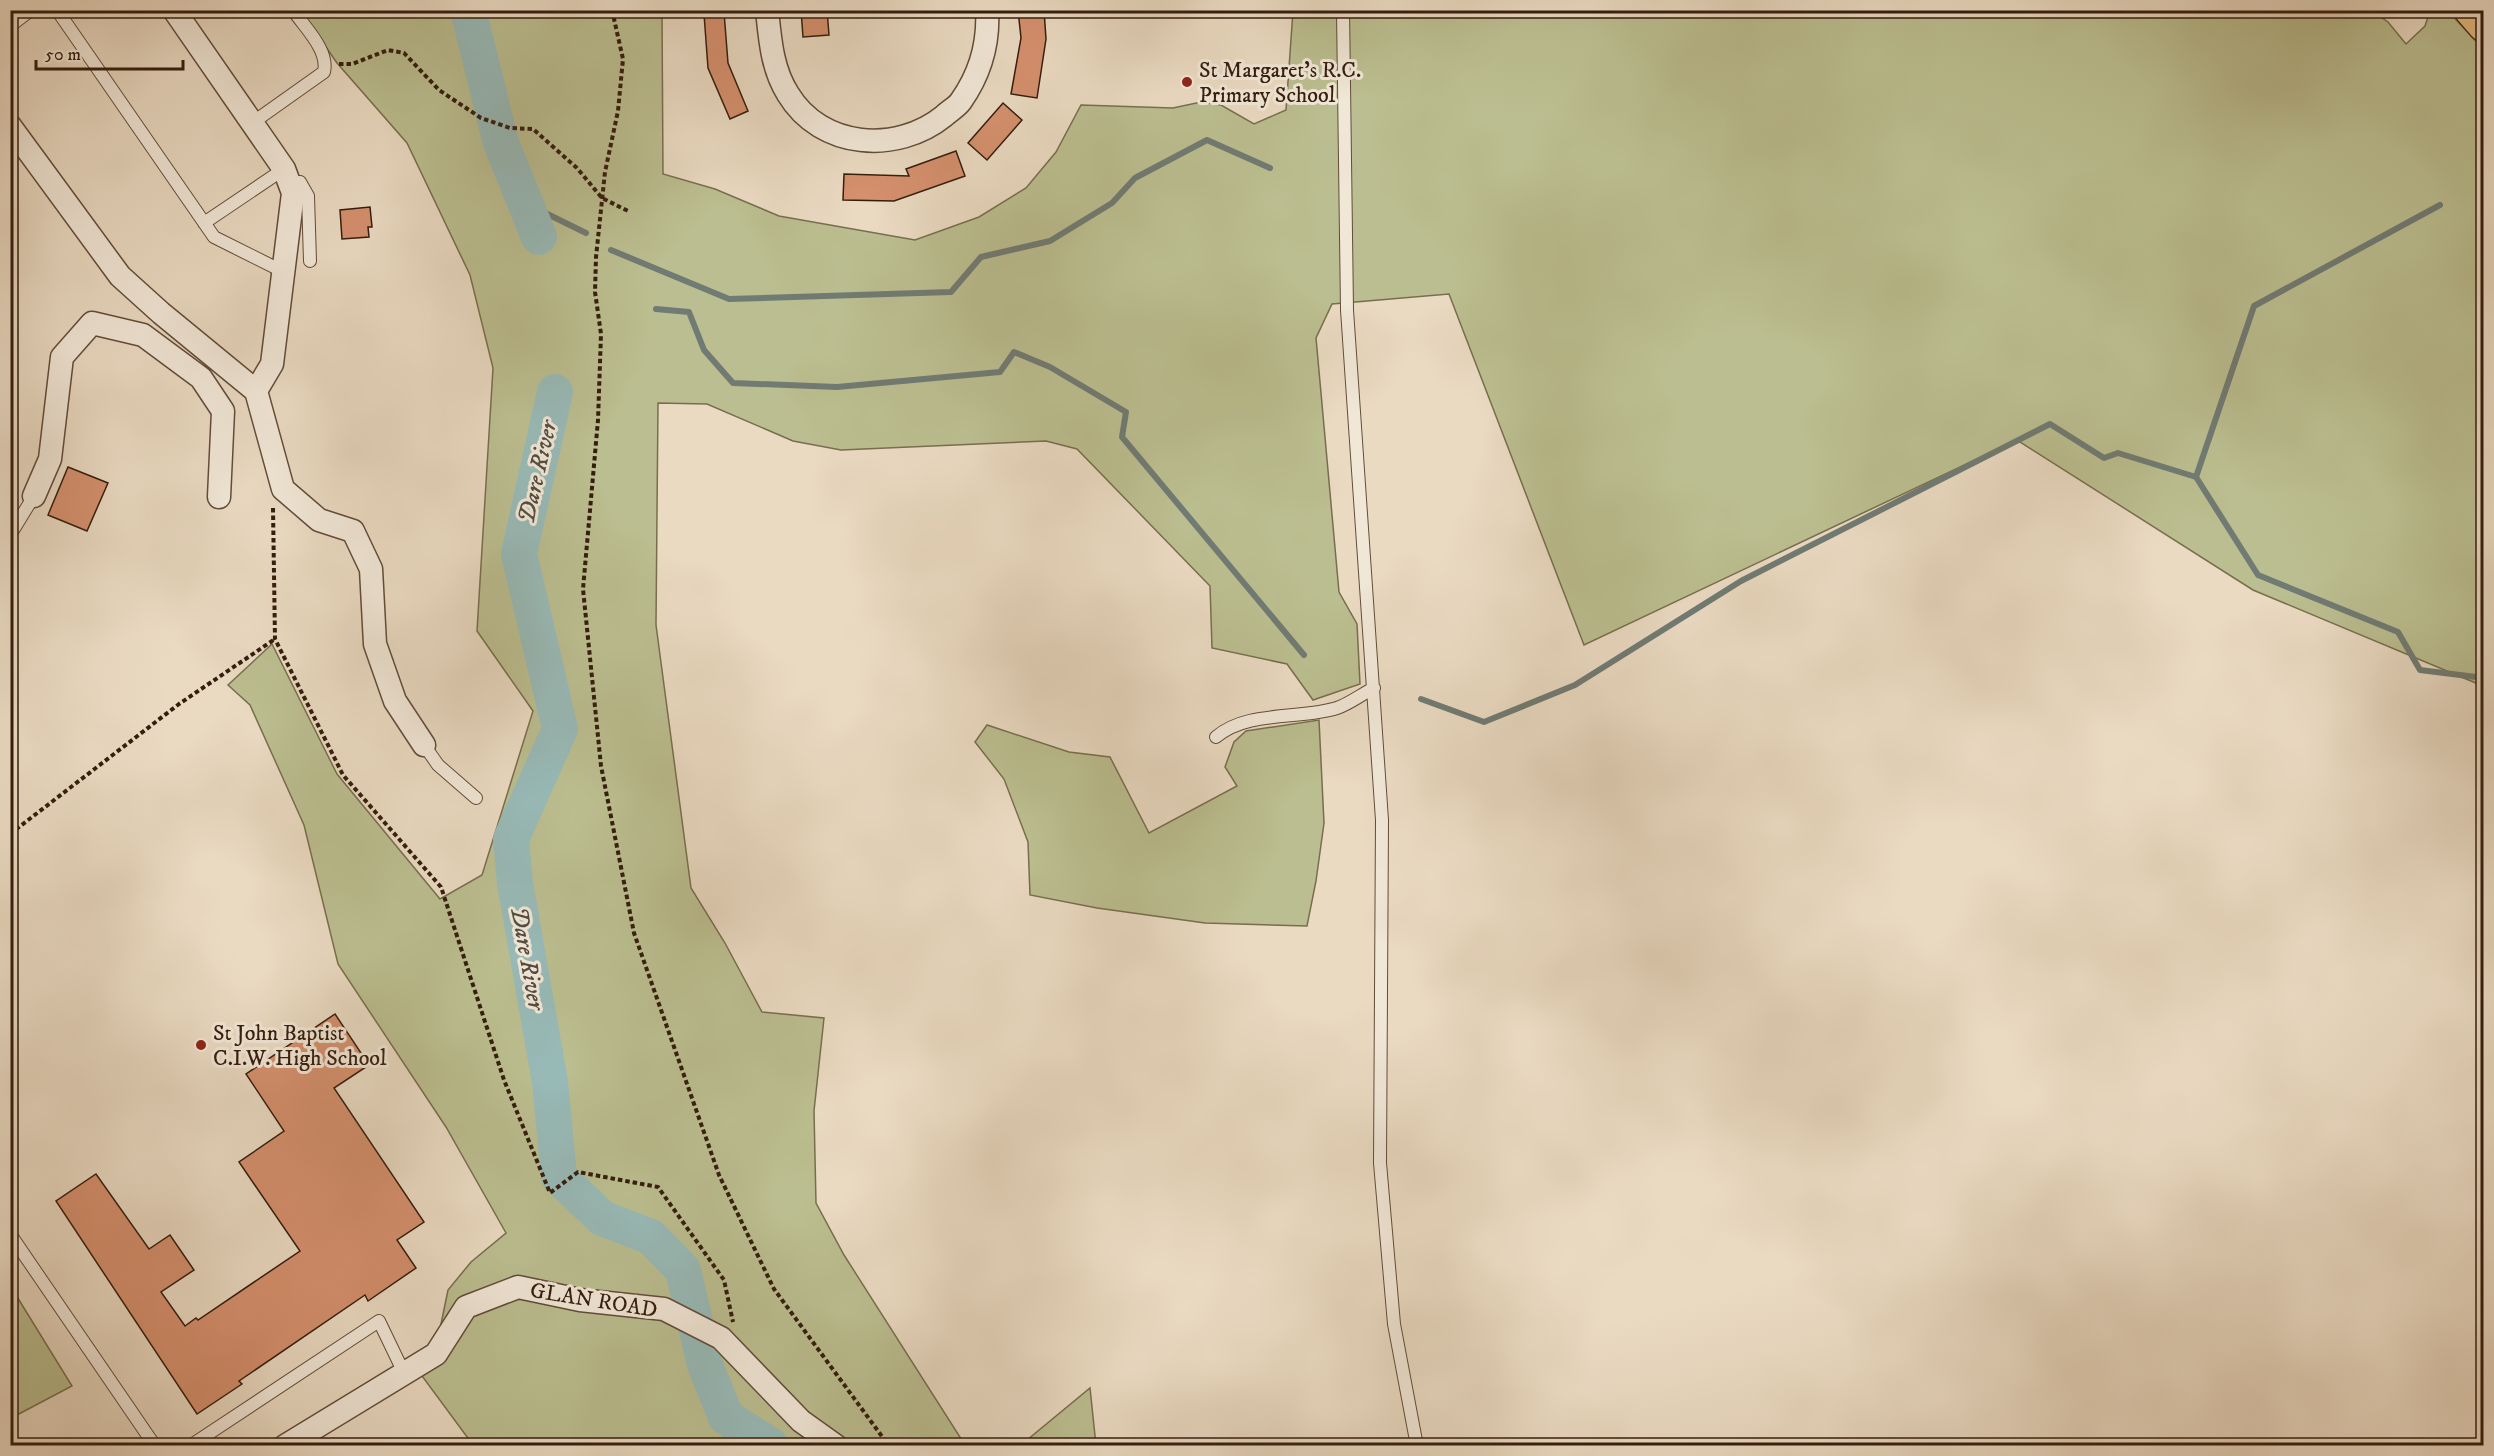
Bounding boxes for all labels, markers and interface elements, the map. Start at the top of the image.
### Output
scale bar [36,33,183,71]
text: 50 m [45,44,81,66]
place label: St Margaret's R.C. Primary School [1199,57,1361,109]
marker: St Margaret's R.C. Primary School [1180,75,1194,89]
water label: Dare River [512,416,565,526]
water label: Dare River [503,904,551,1014]
place label: St John Baptist C.I.W. High School [213,1020,387,1072]
marker: St John Baptist C.I.W. High School [194,1038,208,1052]
street label: GLAN ROAD [528,1277,659,1324]

